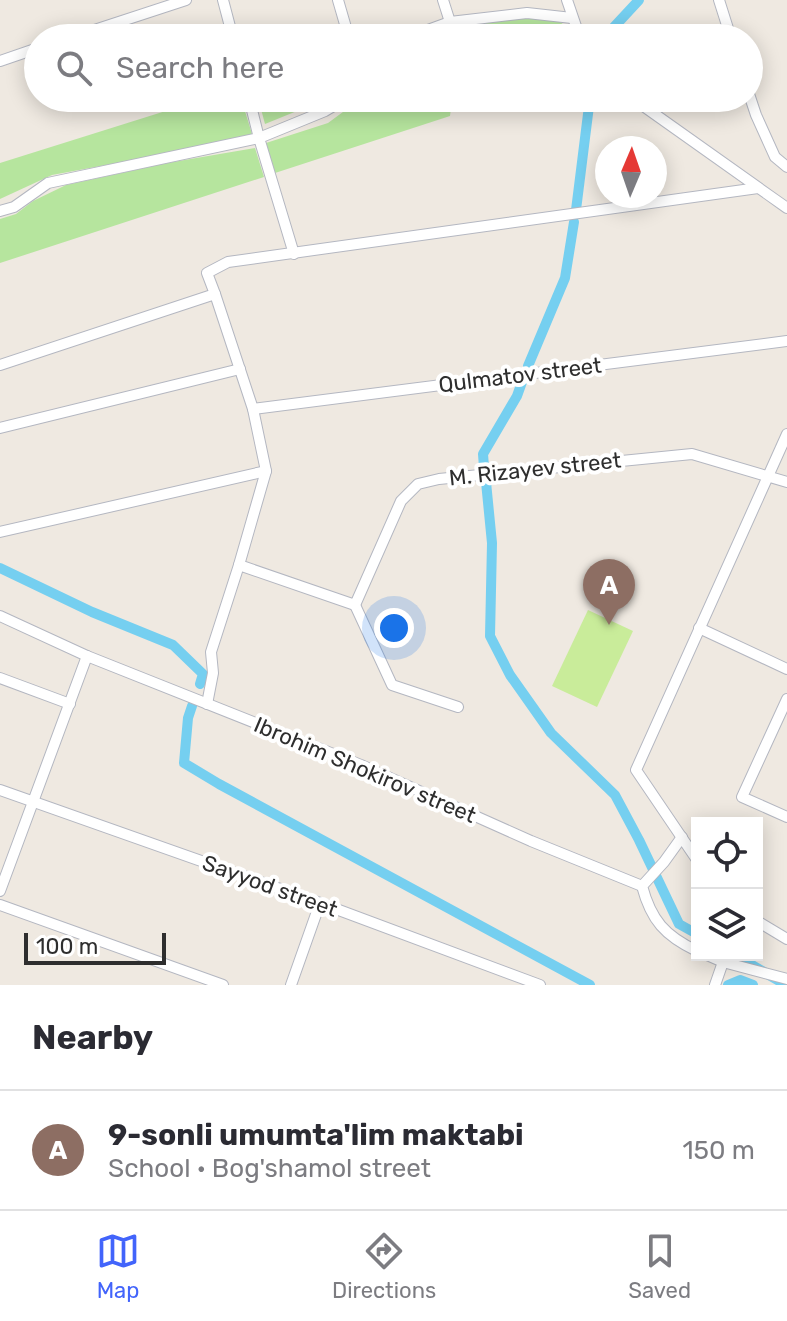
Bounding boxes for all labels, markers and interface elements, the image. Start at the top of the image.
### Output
search box [24,24,763,112]
icon: search [52,46,96,90]
text: Search here [116,50,284,86]
north arrow [595,136,667,208]
street label: Qulmatov street [437,352,603,398]
street label: M. Rizayev street [448,446,623,491]
pin: A [583,559,635,625]
your location [374,608,414,648]
street label: Ibrohim Shokirov street [250,711,480,829]
map controls [691,817,763,961]
button: locate [691,817,763,889]
street label: Sayyod street [199,849,342,923]
button: layers [691,889,763,961]
scale bar [24,929,166,965]
text: 100 m [36,933,98,960]
text: Nearby [32,1017,153,1058]
text: 9-sonli umumta'lim maktabi [108,1117,524,1153]
text: A [49,1135,67,1166]
text: 150 m [682,1135,755,1166]
text: School · Bog'shamol street [108,1153,431,1184]
tab: Map [96,1229,140,1304]
tab: Directions [332,1229,436,1304]
tab: Saved [628,1229,691,1304]

